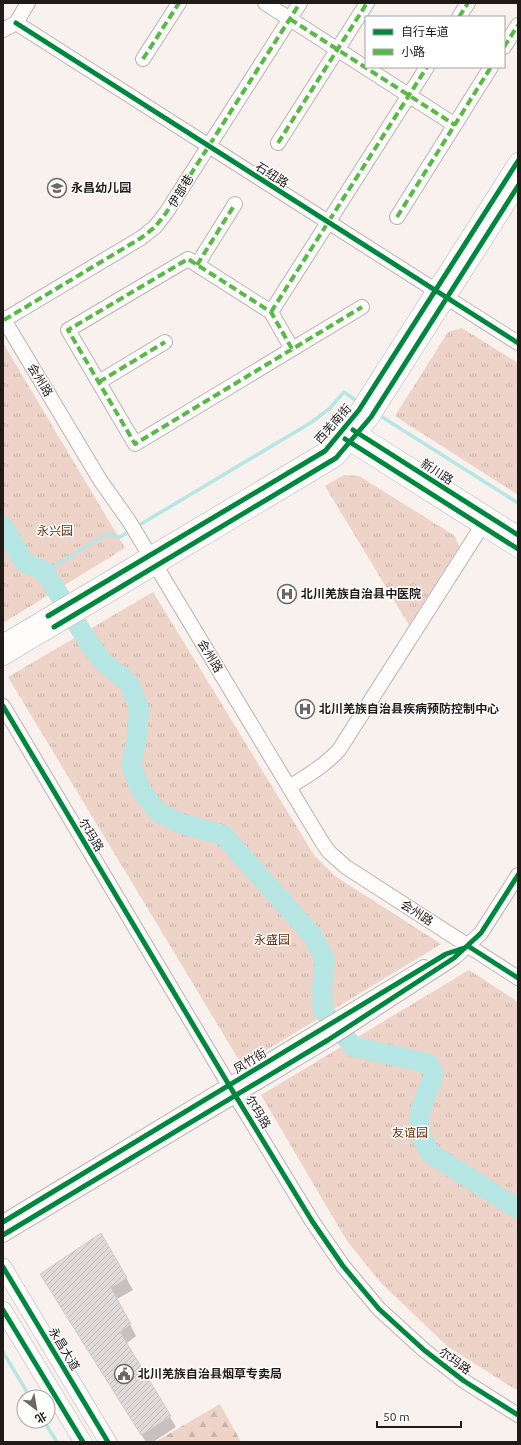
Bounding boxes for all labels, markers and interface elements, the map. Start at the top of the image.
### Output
legend [365,16,505,68]
text: 自行车道 [401,25,449,38]
text: 小路 [401,45,425,58]
street label: 石纽路 [254,160,291,190]
street label: 伊部巷 [166,172,196,209]
school or university icon: 永昌幼儿园 [46,177,68,199]
place label: 永昌幼儿园 [71,181,131,194]
street label: 会州路 [26,361,55,399]
street label: 西羌南街 [312,401,354,446]
street label: 新川路 [419,456,456,487]
park label: 永兴园 [37,524,73,537]
hospital icon: 北川羌族自治县中医院 [276,583,298,605]
place label: 北川羌族自治县中医院 [301,587,421,600]
street label: 会州路 [196,637,225,675]
hospital icon: 北川羌族自治县疾病预防控制中心 [294,698,316,720]
place label: 北川羌族自治县疾病预防控制中心 [319,702,499,715]
street label: 尔玛路 [77,816,106,854]
street label: 会州路 [399,897,436,928]
park label: 永盛园 [254,933,290,946]
street label: 凤竹街 [231,1046,269,1075]
street label: 尔玛路 [244,1093,273,1131]
park label: 友谊园 [392,1126,428,1139]
street label: 永昌大道 [46,1325,82,1373]
street label: 尔玛路 [437,1345,474,1376]
public building icon: 北川羌族自治县烟草专卖局 [113,1363,135,1385]
place label: 北川羌族自治县烟草专卖局 [138,1367,282,1380]
north arrow [16,1389,56,1429]
scale bar [377,1403,461,1429]
text: 北 [33,1410,49,1426]
text: 50 m [383,1410,410,1423]

